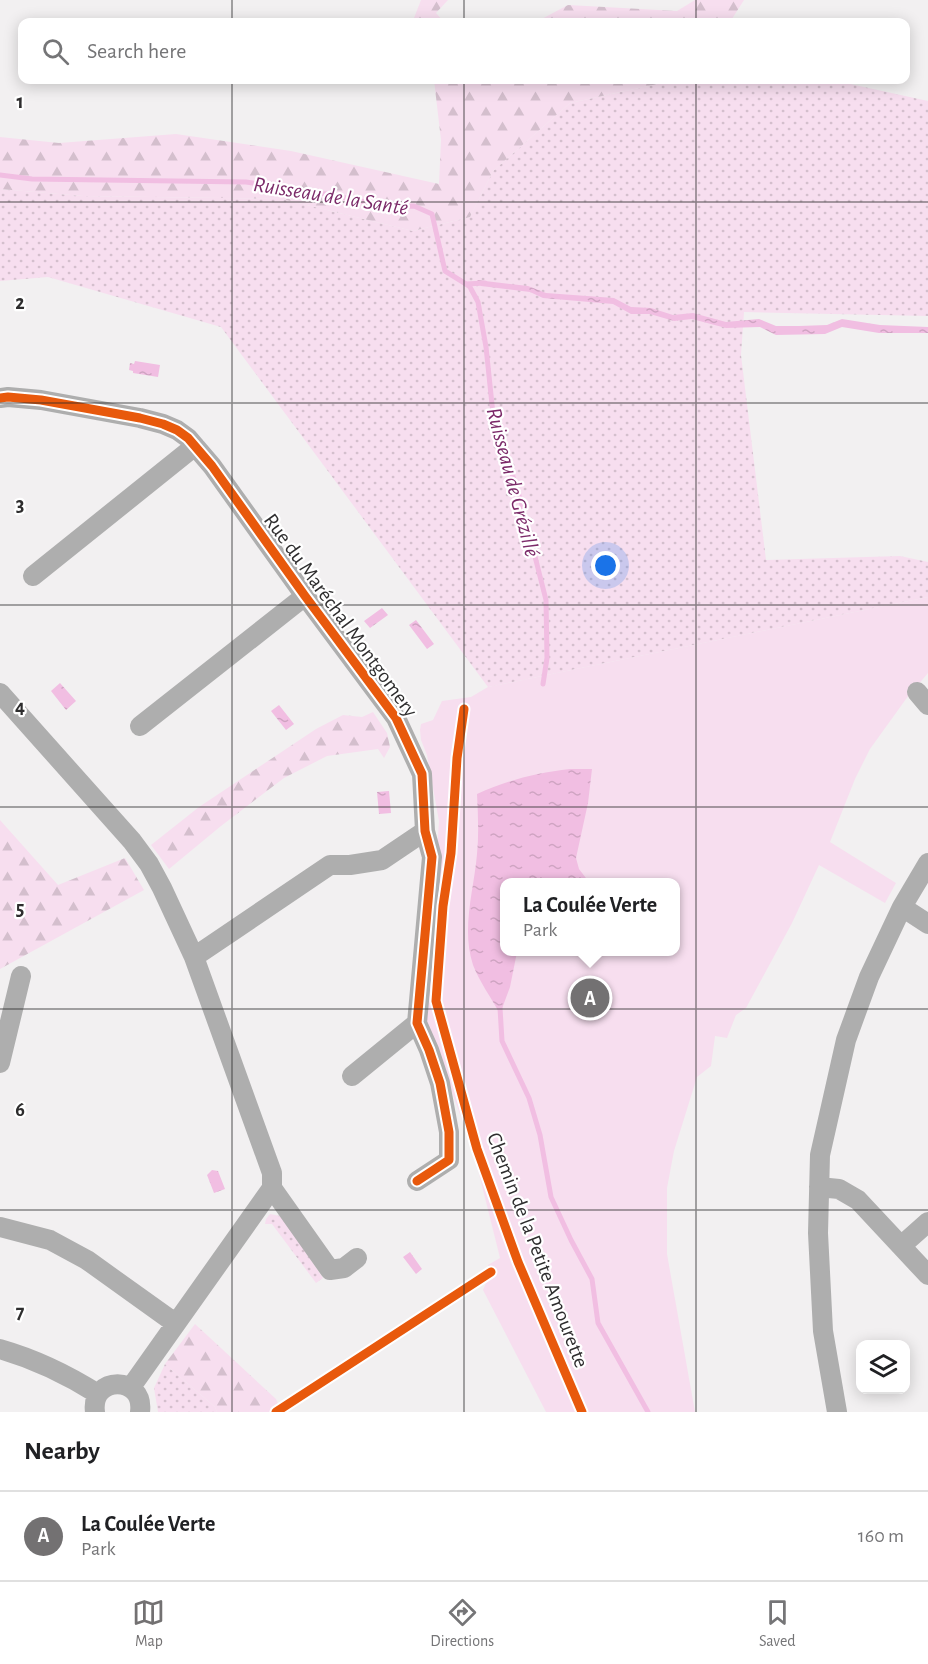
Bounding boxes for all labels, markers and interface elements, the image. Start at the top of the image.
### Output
search box [18,18,910,84]
icon: search [39,35,72,68]
text: Search here [87,40,186,62]
text: 1 [16,92,24,112]
water label: Ruisseau de la Santé [252,173,410,219]
text: 2 [15,293,25,313]
water label: Ruisseau de Grézillé [483,405,544,559]
text: 3 [16,495,24,515]
street label: Rue du Maréchal Montgomery [260,510,421,721]
your location [591,551,620,580]
text: 4 [15,697,25,717]
popup [500,878,680,956]
text: La Coulée Verte [523,894,657,916]
text: 5 [16,899,24,919]
text: Park [523,920,557,940]
pin: A [570,976,610,1020]
text: 6 [15,1100,25,1120]
street label: Chemin de la Petite Amourette [483,1130,592,1371]
text: 7 [16,1302,25,1322]
map controls [856,1340,910,1394]
button: layers [856,1340,910,1394]
text: Nearby [24,1438,100,1464]
text: La Coulée Verte [81,1513,215,1535]
text: A [38,1526,50,1546]
text: 160 m [858,1526,904,1546]
text: Park [81,1539,116,1559]
tab: Map [132,1596,165,1651]
tab: Directions [430,1596,494,1651]
tab: Saved [759,1596,796,1651]

